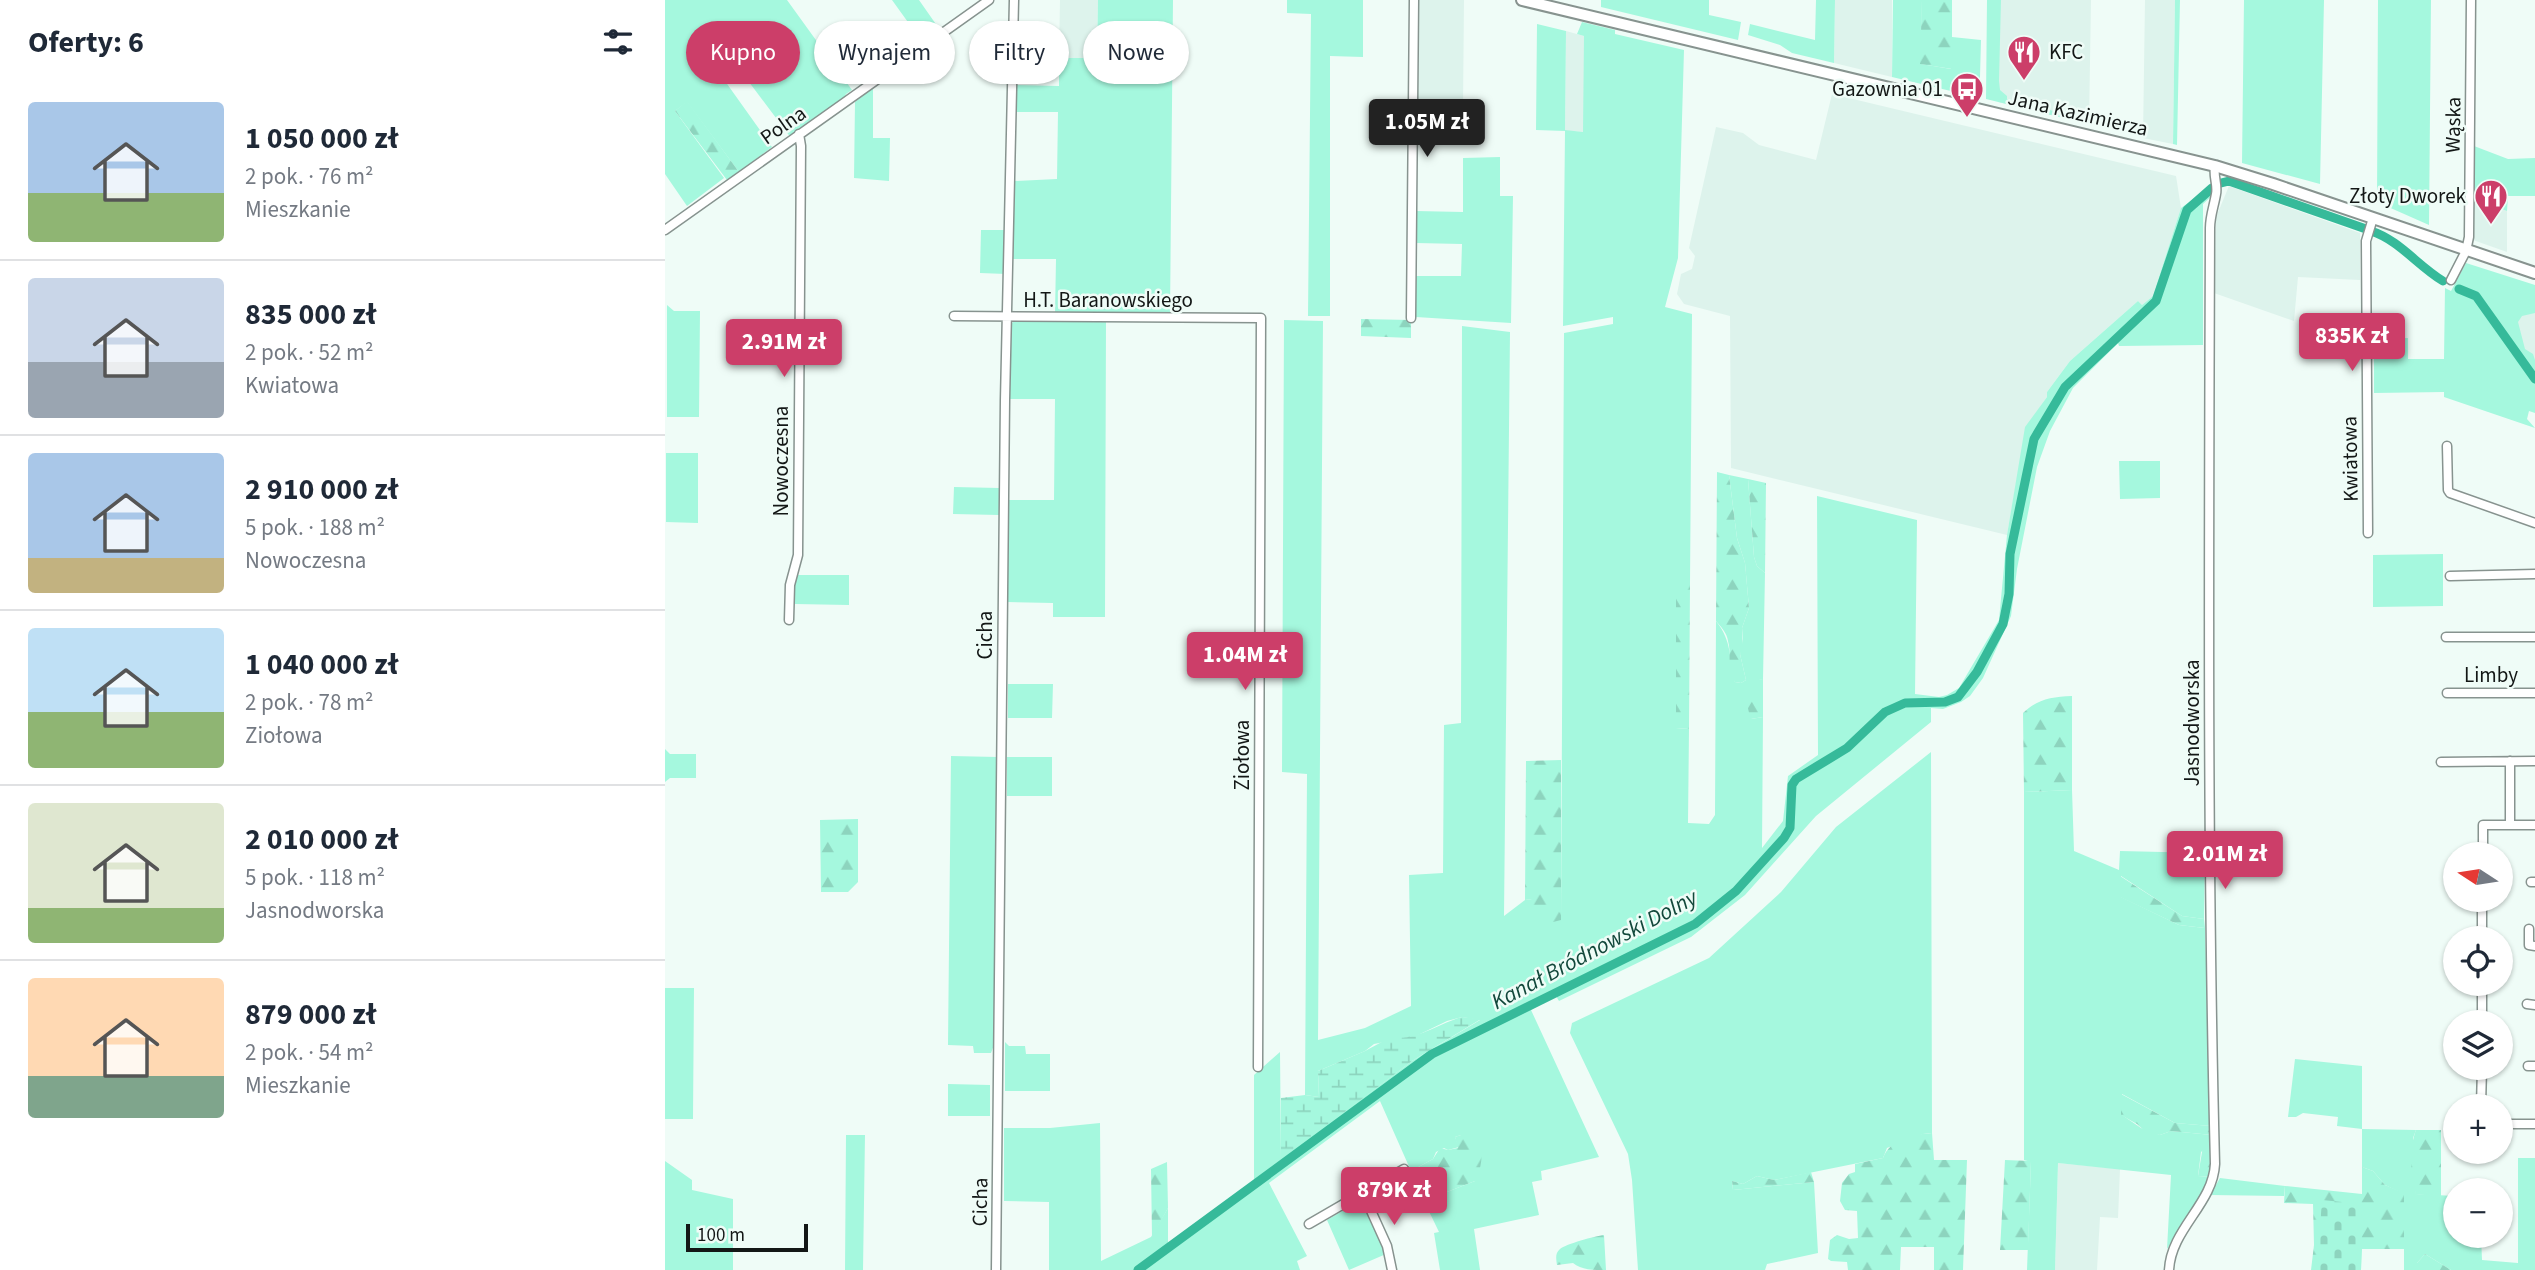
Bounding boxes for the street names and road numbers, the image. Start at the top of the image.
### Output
street label: Jana Kazimierza [2005,82,2151,144]
street label: Wąska [2438,97,2468,153]
street label: Polna [754,98,812,152]
street label: H.T. Baranowskiego [1023,285,1193,315]
street label: Nowoczesna [766,406,796,516]
street label: Kwiatowa [2334,416,2366,502]
street label: Cicha [970,611,1000,659]
street label: Jasnodworska [2177,659,2207,787]
street label: Limby [2464,660,2518,690]
street label: Ziołowa [1227,720,1257,790]
street label: Cicha [965,1177,995,1227]

